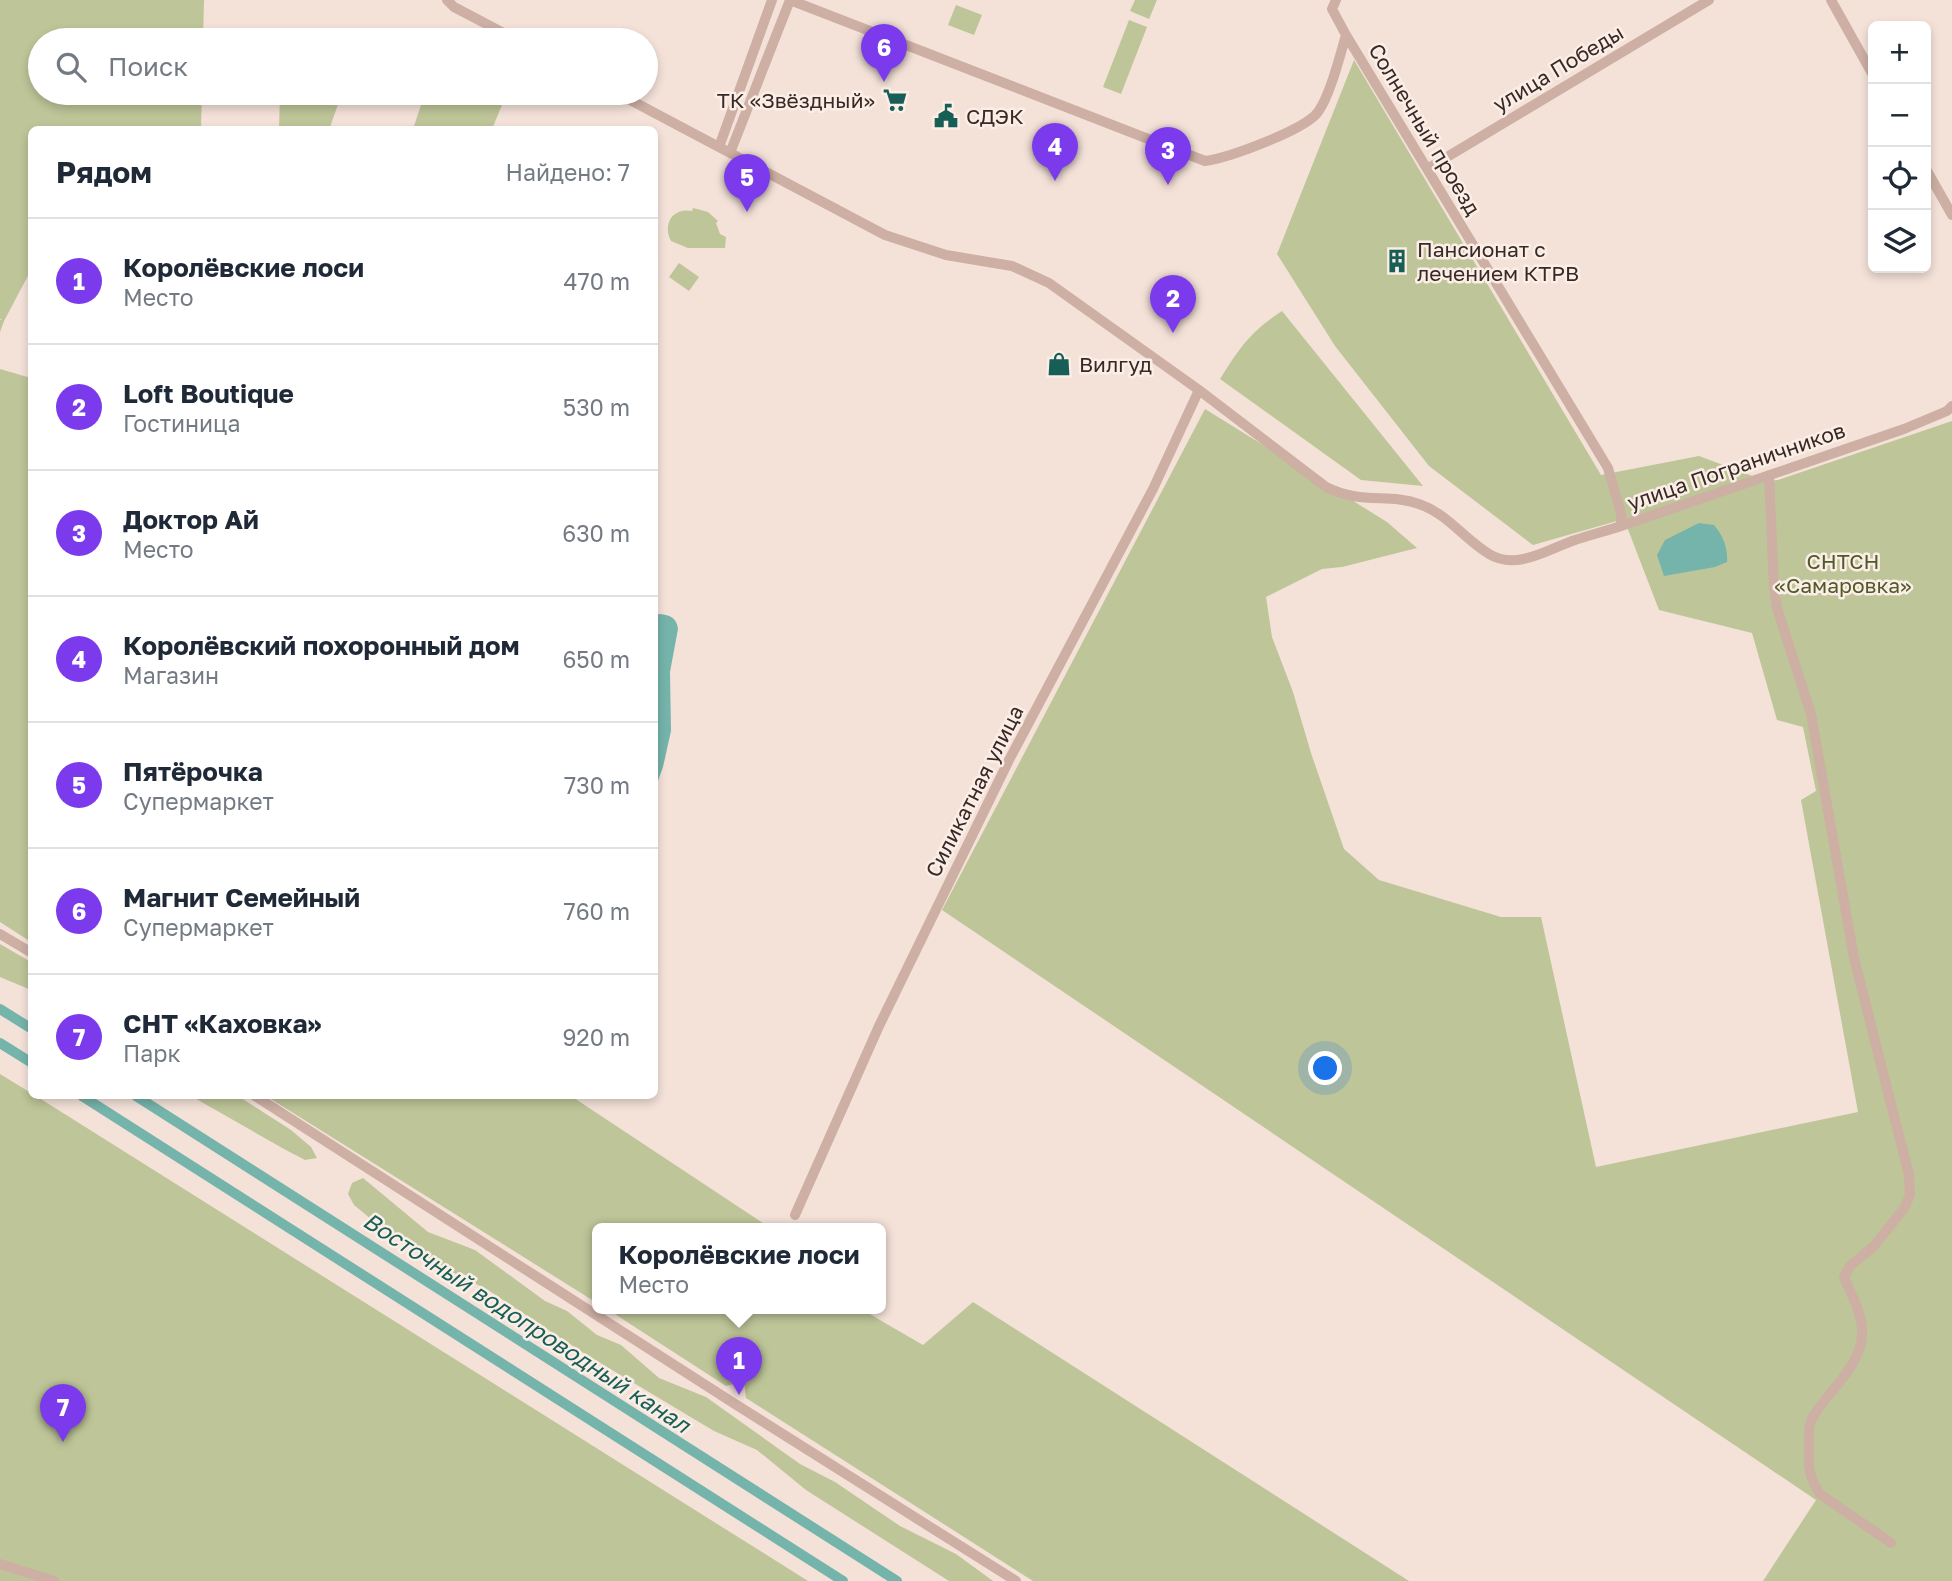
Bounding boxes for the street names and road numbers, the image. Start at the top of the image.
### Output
street label: улица Победы [1488,19,1628,117]
street label: Солнечный проезд [1363,38,1487,220]
street label: улица Пограничников [1624,416,1848,516]
street label: Силикатная улица [919,701,1029,881]

